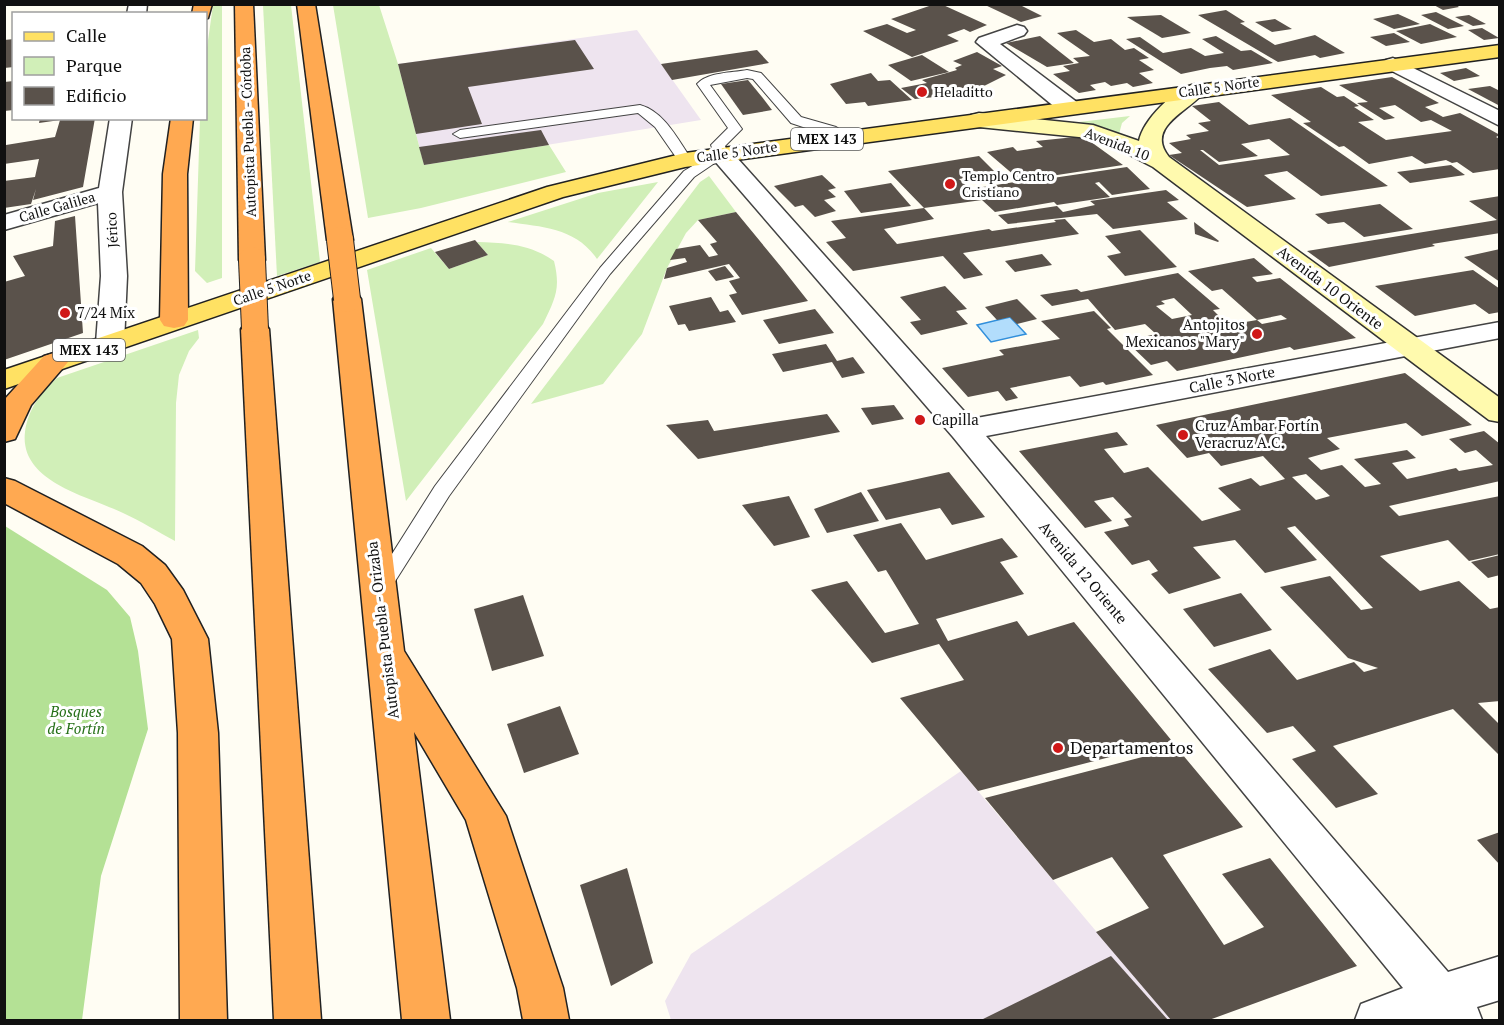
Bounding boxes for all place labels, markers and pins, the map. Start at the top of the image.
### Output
place label: Heladitto [934,82,993,101]
marker: Heladitto [915,85,929,99]
place label: Templo Centro Cristiano [962,166,1055,201]
marker: Templo Centro Cristiano [943,177,957,191]
place label: 7/24 Mix [77,302,135,322]
marker: 7/24 Mix [58,306,72,320]
place label: Antojitos Mexicanos "Mary" [1126,314,1245,351]
marker: Antojitos Mexicanos "Mary" [1250,327,1264,341]
place label: Capilla [932,409,979,429]
marker: Capilla [913,413,927,427]
place label: Cruz Ámbar Fortín Veracruz A.C. [1195,415,1319,452]
marker: Cruz Ámbar Fortín Veracruz A.C. [1176,428,1190,442]
place label: Departamentos [1070,735,1193,759]
marker: Departamentos [1051,741,1065,755]

